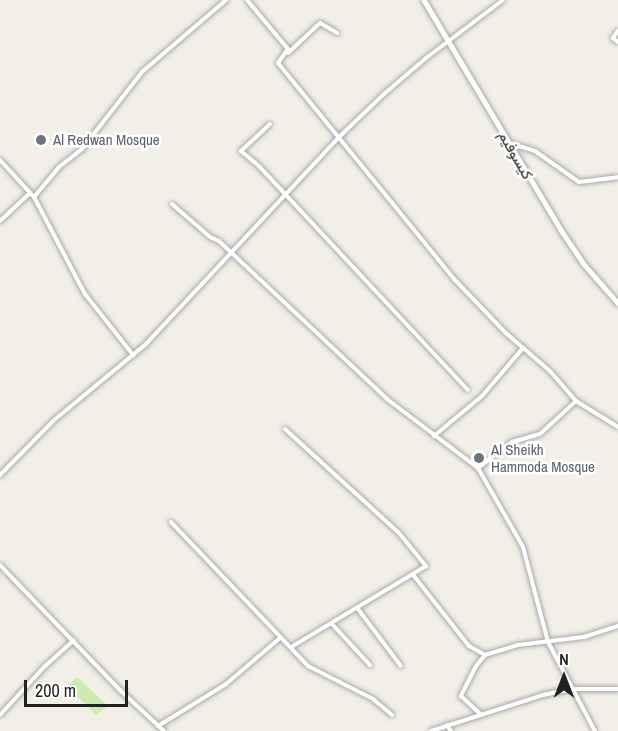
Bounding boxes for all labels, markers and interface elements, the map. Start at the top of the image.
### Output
street label: كيسوفيم [495,127,537,183]
place label: Al Redwan Mosque [53,131,160,149]
marker: Al Redwan Mosque [34,133,48,147]
place label: Al Sheikh Hammoda Mosque [491,440,595,475]
marker: Al Sheikh Hammoda Mosque [472,451,486,465]
north arrow [534,647,594,707]
text: N [559,648,569,670]
scale bar [27,668,130,706]
text: 200 m [35,678,76,703]

